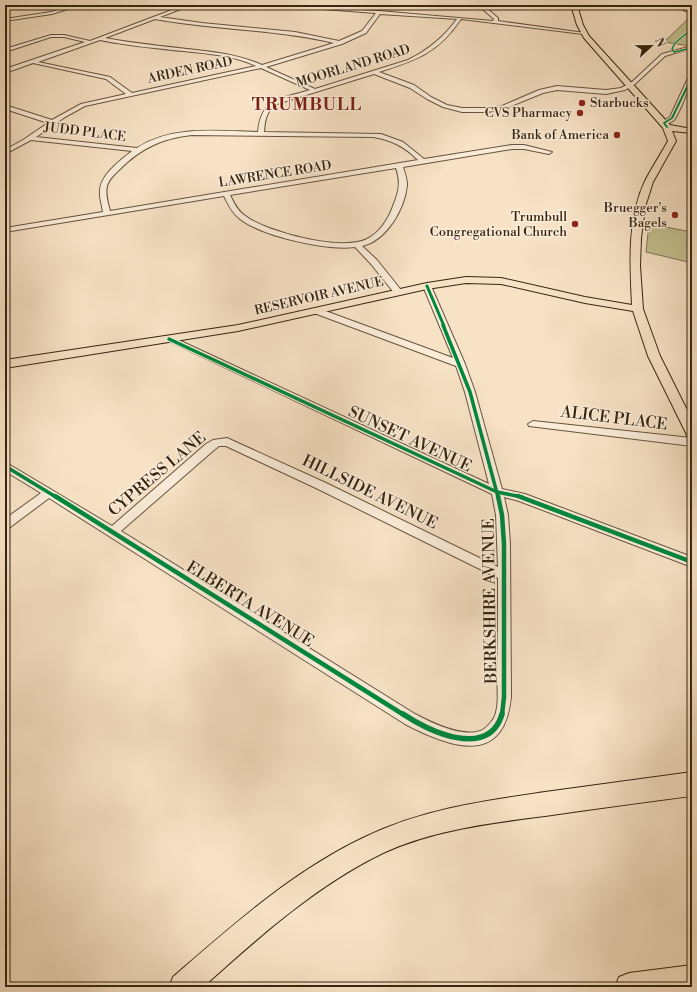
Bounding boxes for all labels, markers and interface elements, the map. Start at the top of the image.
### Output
north arrow [631,26,671,66]
text: N [651,36,668,50]
street label: MOORLAND ROAD [294,41,412,91]
street label: ARDEN ROAD [145,53,234,87]
district label: TRUMBULL [252,94,362,116]
place label: Starbucks [590,95,649,111]
marker: Starbucks [577,98,587,108]
place label: CVS Pharmacy [485,105,573,121]
marker: CVS Pharmacy [575,108,585,118]
street label: JUDD PLACE [42,119,127,145]
place label: Bank of America [510,127,609,143]
marker: Bank of America [612,130,622,140]
street label: LAWRENCE ROAD [217,157,333,191]
place label: Bruegger's Bagels [603,200,667,231]
place label: Trumbull Congregational Church [430,209,567,240]
marker: Bruegger's Bagels [670,210,680,220]
marker: Trumbull Congregational Church [570,219,580,229]
street label: RESERVOIR AVENUE [253,273,385,319]
street label: ALICE PLACE [559,401,668,434]
street label: SUNSET AVENUE [345,402,475,476]
street label: CYPRESS LANE [104,427,210,521]
street label: HILLSIDE AVENUE [299,450,441,534]
street label: BERKSHIRE AVENUE [479,518,501,685]
street label: ELBERTA AVENUE [183,557,317,651]

